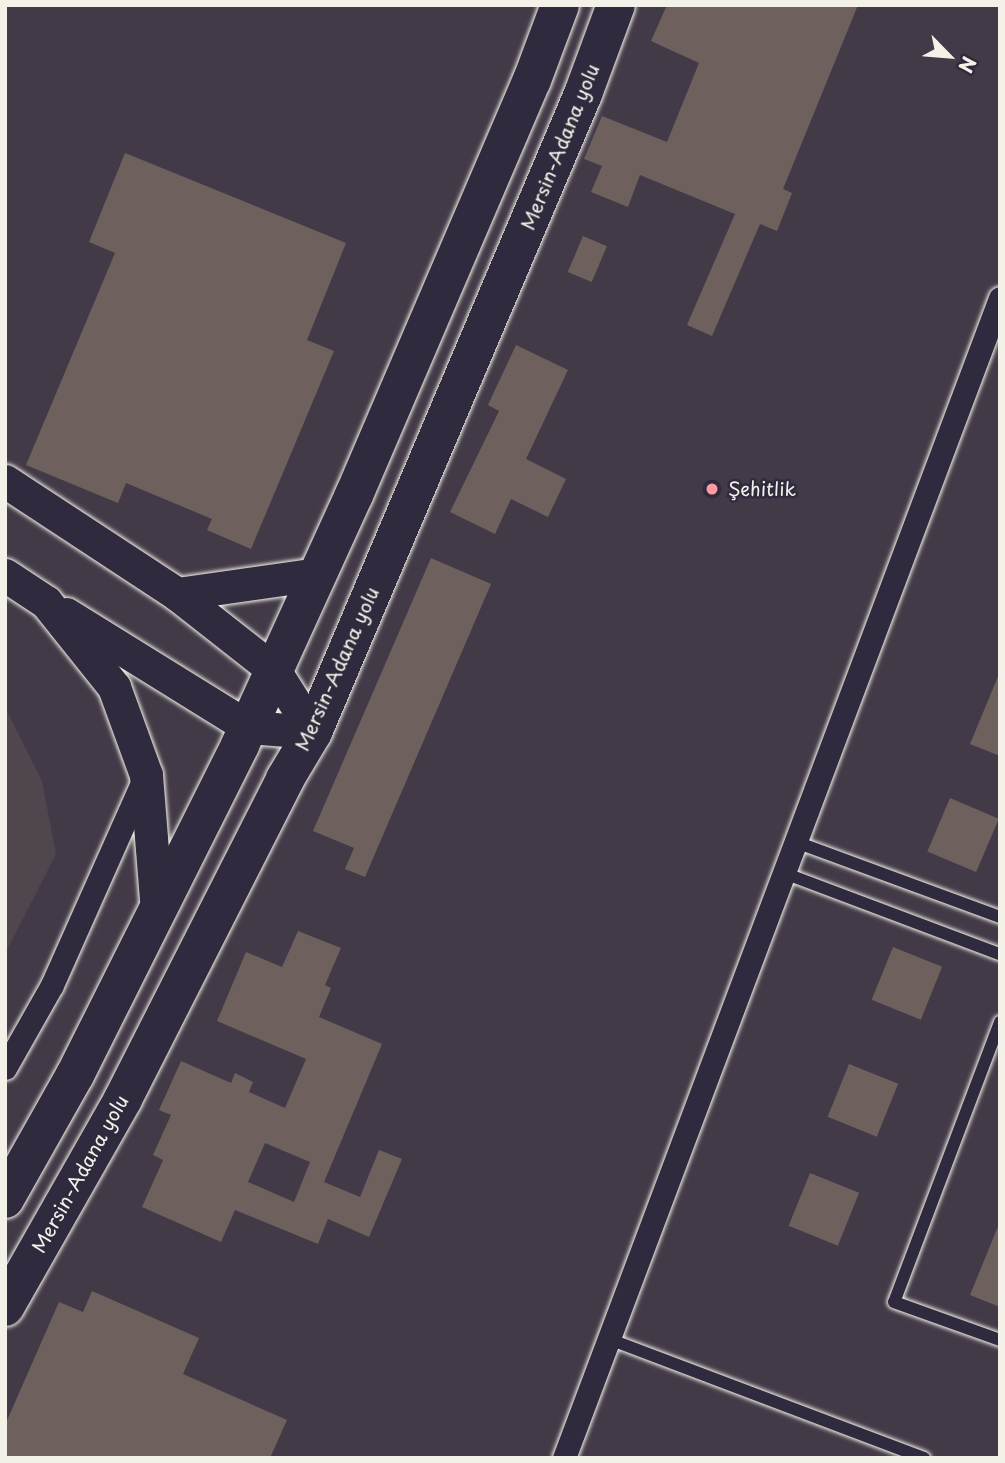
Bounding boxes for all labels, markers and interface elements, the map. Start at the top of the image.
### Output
north arrow [914,21,984,91]
text: N [952,52,984,78]
street label: Mersin-Adana yolu [516,61,604,233]
place label: Şehitlik [728,478,796,500]
marker: Şehitlik [702,479,722,499]
street label: Mersin-Adana yolu [291,584,383,754]
street label: Mersin-Adana yolu [27,1091,133,1257]

